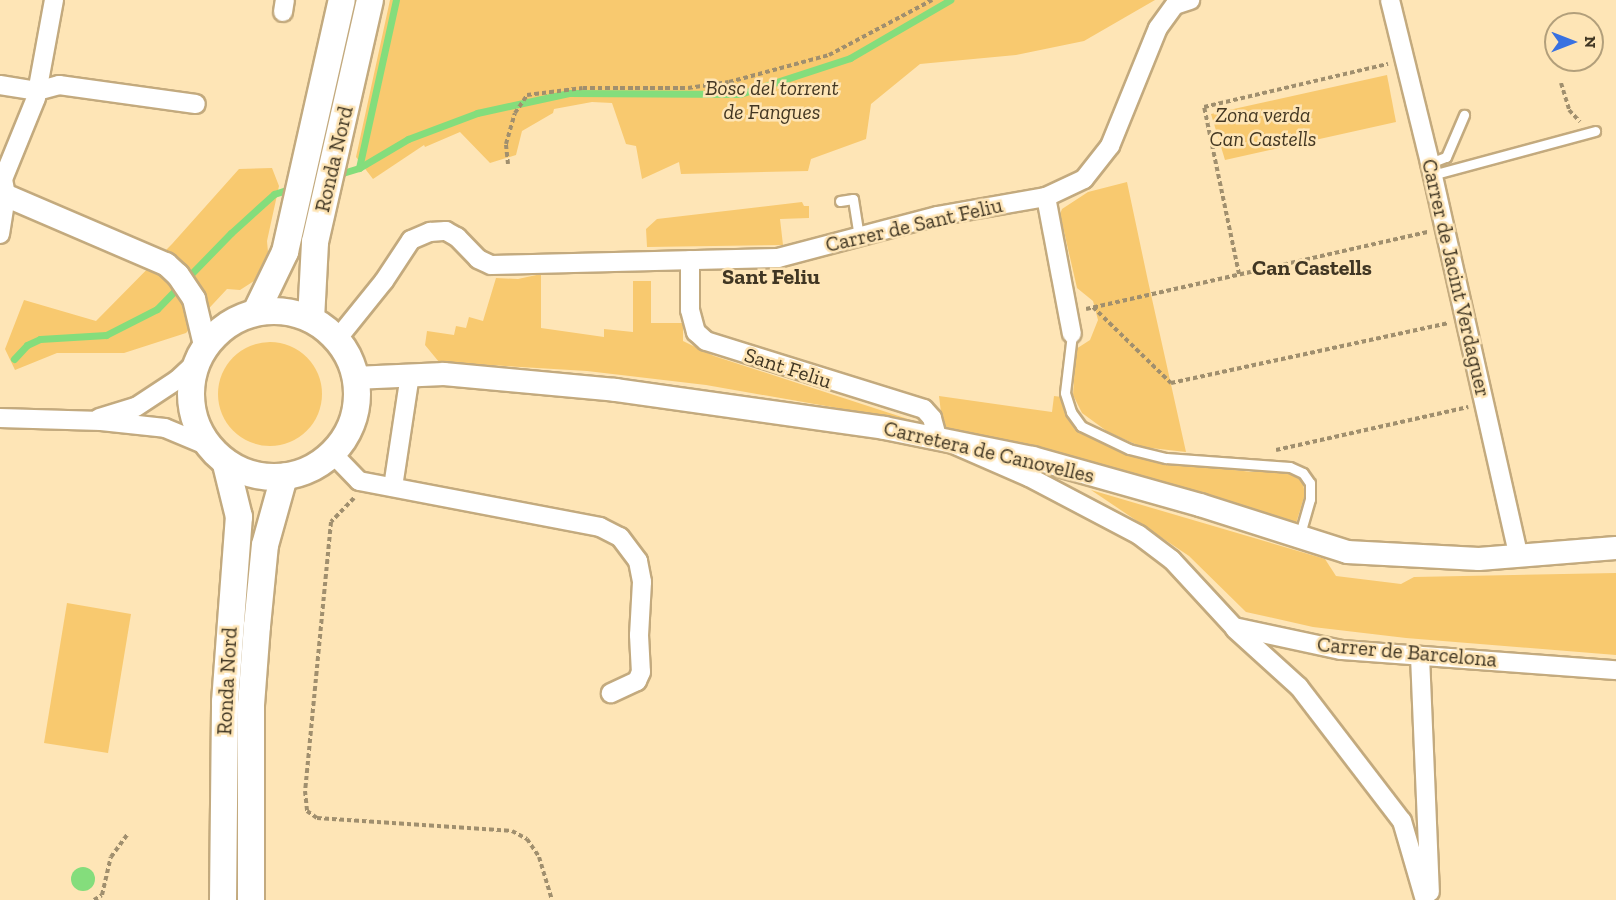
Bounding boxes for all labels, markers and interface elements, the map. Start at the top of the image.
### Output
north arrow [1544,12,1604,72]
text: N [1581,36,1600,48]
park label: Bosc del torrent de Fangues [705,75,839,125]
park label: Zona verda Can Castells [1209,102,1317,152]
street label: Ronda Nord [310,103,358,215]
street label: Carrer de Jacint Verdaguer [1416,156,1496,400]
street label: Carrer de Sant Feliu [823,192,1005,258]
district label: Can Castells [1252,255,1372,281]
district label: Sant Feliu [722,264,820,290]
street label: Sant Feliu [741,342,835,394]
street label: Carretera de Canovelles [881,415,1097,489]
street label: Ronda Nord [212,626,242,736]
street label: Carrer de Barcelona [1316,632,1498,672]

